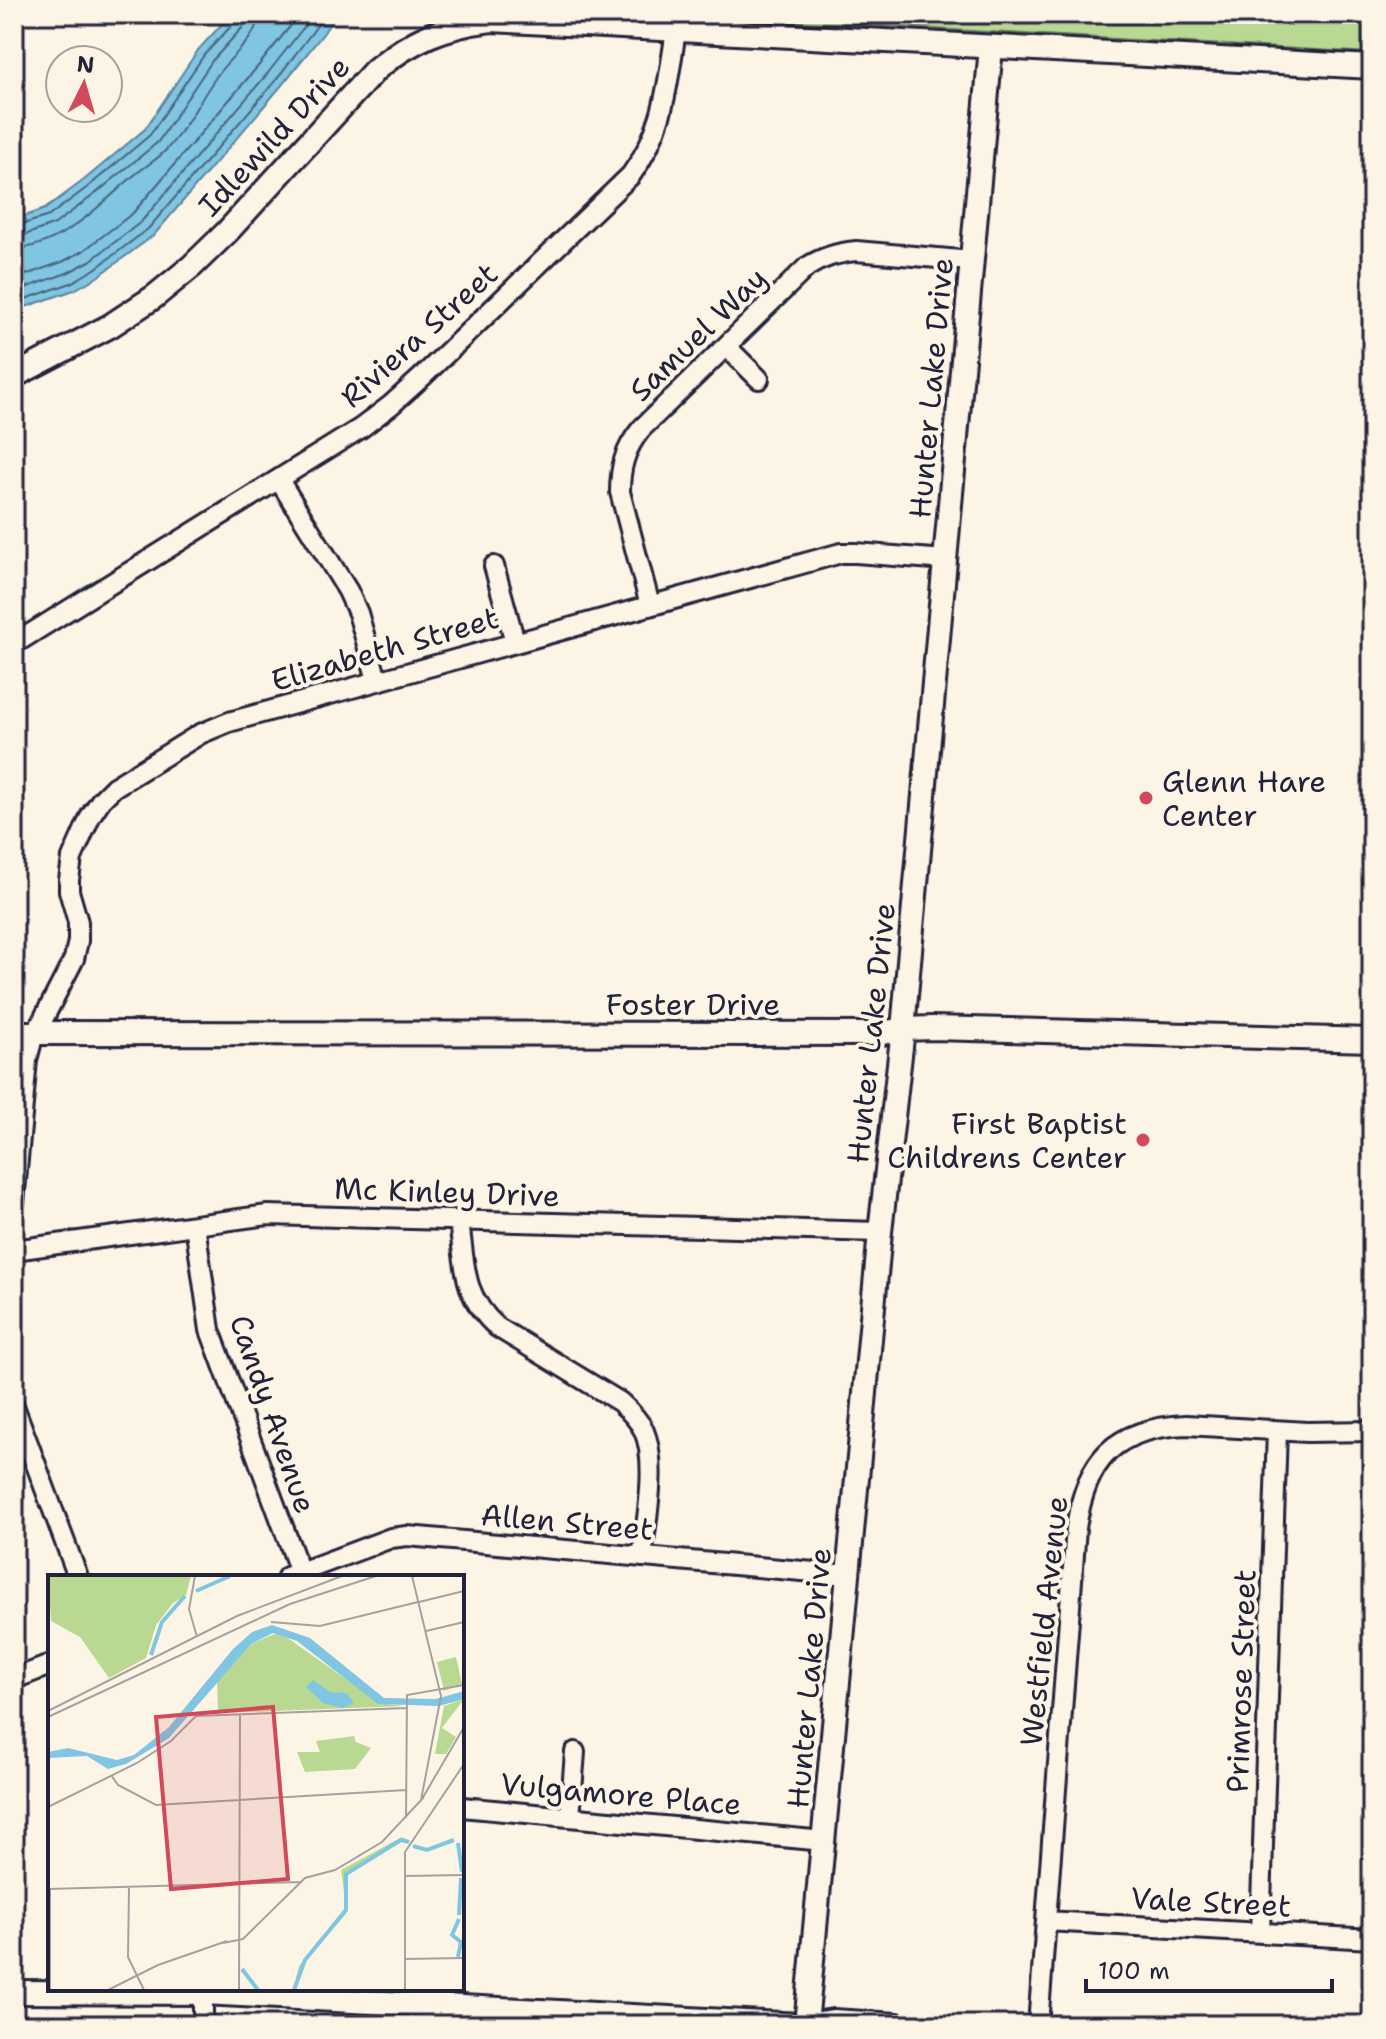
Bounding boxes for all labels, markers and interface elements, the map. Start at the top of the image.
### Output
north arrow [44,44,124,124]
street label: Idlewild Drive [189,47,359,225]
text: N [76,49,96,80]
street label: Riviera Street [332,253,506,417]
street label: Hunter Lake Drive [899,256,963,520]
street label: Samuel Way [620,258,776,410]
street label: Elizabeth Street [267,597,503,701]
place label: Glenn Hare Center [1162,761,1326,836]
marker: Glenn Hare Center [1137,789,1155,807]
street label: Hunter Lake Drive [837,901,905,1165]
street label: Foster Drive [606,984,780,1025]
place label: First Baptist Childrens Center [887,1103,1127,1178]
marker: First Baptist Childrens Center [1134,1131,1152,1149]
street label: Mc Kinley Drive [333,1168,561,1216]
street label: Candy Avenue [220,1309,326,1519]
street label: Allen Street [479,1494,655,1550]
street label: Westfield Avenue [1010,1494,1078,1748]
street label: Hunter Lake Drive [777,1546,841,1810]
street label: Primrose Street [1217,1568,1265,1794]
inset map [48,1575,464,1991]
street label: Vulgamore Place [499,1763,743,1825]
street label: Vale Street [1130,1877,1292,1927]
scale bar [1086,1943,1332,1993]
text: 100 m [1098,1955,1170,1987]

